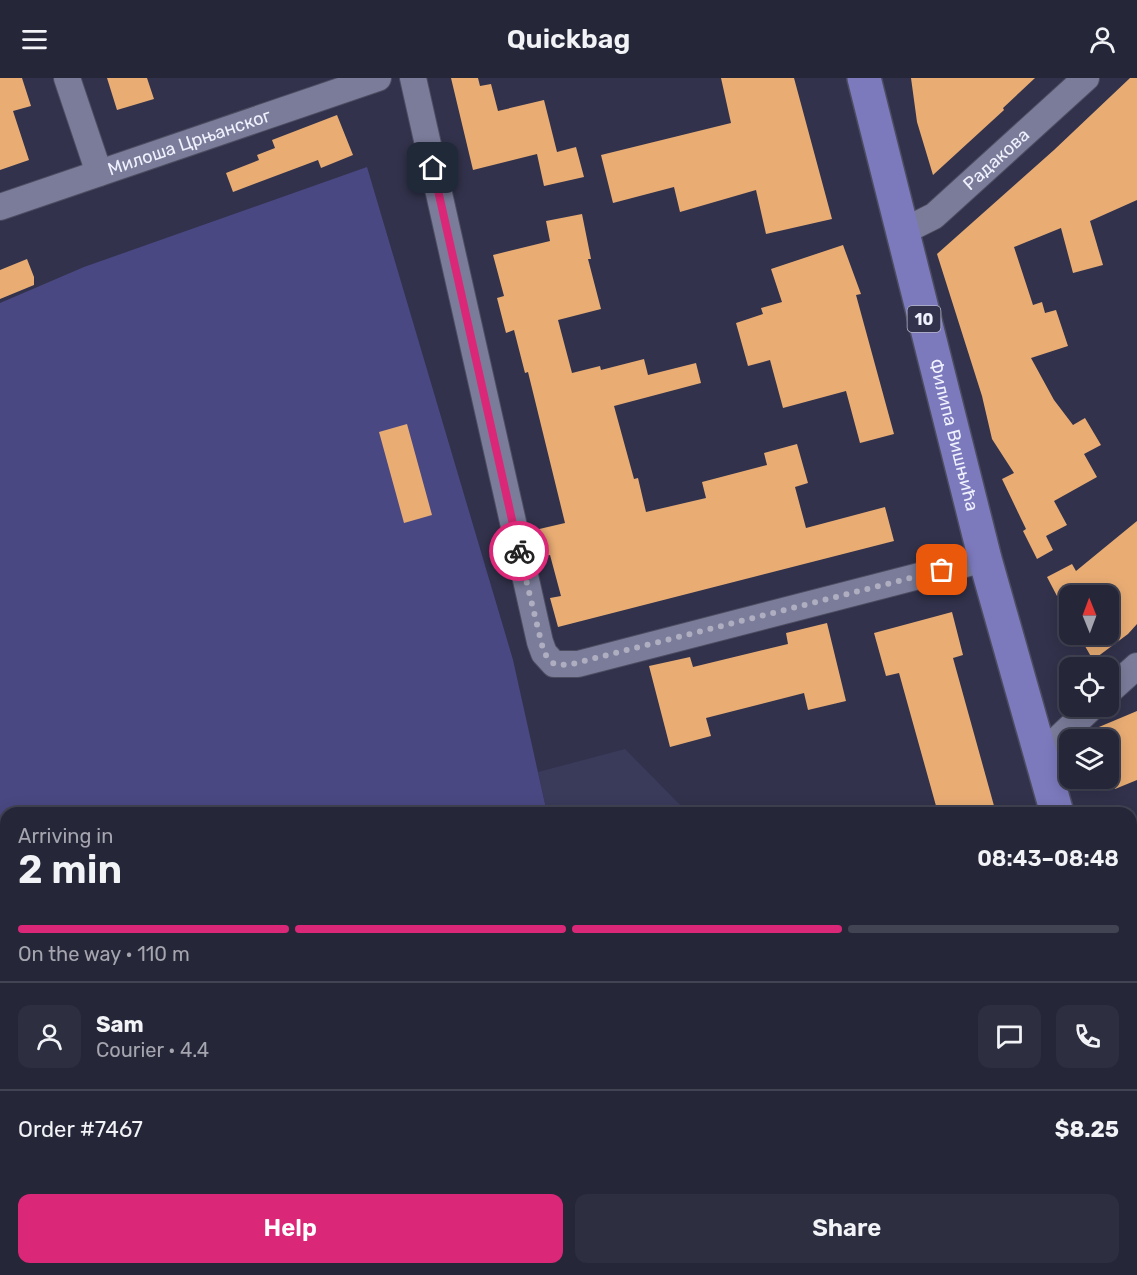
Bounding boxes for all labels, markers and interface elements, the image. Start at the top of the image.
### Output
icon: menu [18,23,51,56]
text: Quickbag [507,23,630,55]
icon: person [1086,23,1119,56]
street label: Милоша Црњанског [105,104,274,180]
street label: Радакова [959,124,1034,195]
pin [407,142,458,193]
icon: home [416,151,449,184]
road number: 10 [908,306,940,332]
street label: Филипа Вишњића [924,356,984,513]
courier [489,521,549,581]
icon: bike [503,535,536,568]
pin [916,544,967,595]
icon: bag [925,553,958,586]
north arrow [1059,585,1119,645]
map controls [1059,585,1119,789]
button: locate [1059,657,1119,717]
button: layers [1059,729,1119,789]
text: Arriving in [18,824,113,848]
text: 08:43–08:48 [977,845,1119,872]
text: 2 min [18,847,122,893]
text: On the way · 110 m [18,942,190,966]
button: person [18,1005,81,1068]
button: chat [978,1005,1041,1068]
button: phone [1056,1005,1119,1068]
text: Sam [96,1011,144,1038]
text: Courier · 4.4 [96,1038,209,1062]
text: Order #7467 [18,1116,143,1143]
text: $8.25 [1055,1116,1119,1143]
button: Help [18,1194,563,1263]
button: Share [575,1194,1119,1263]

